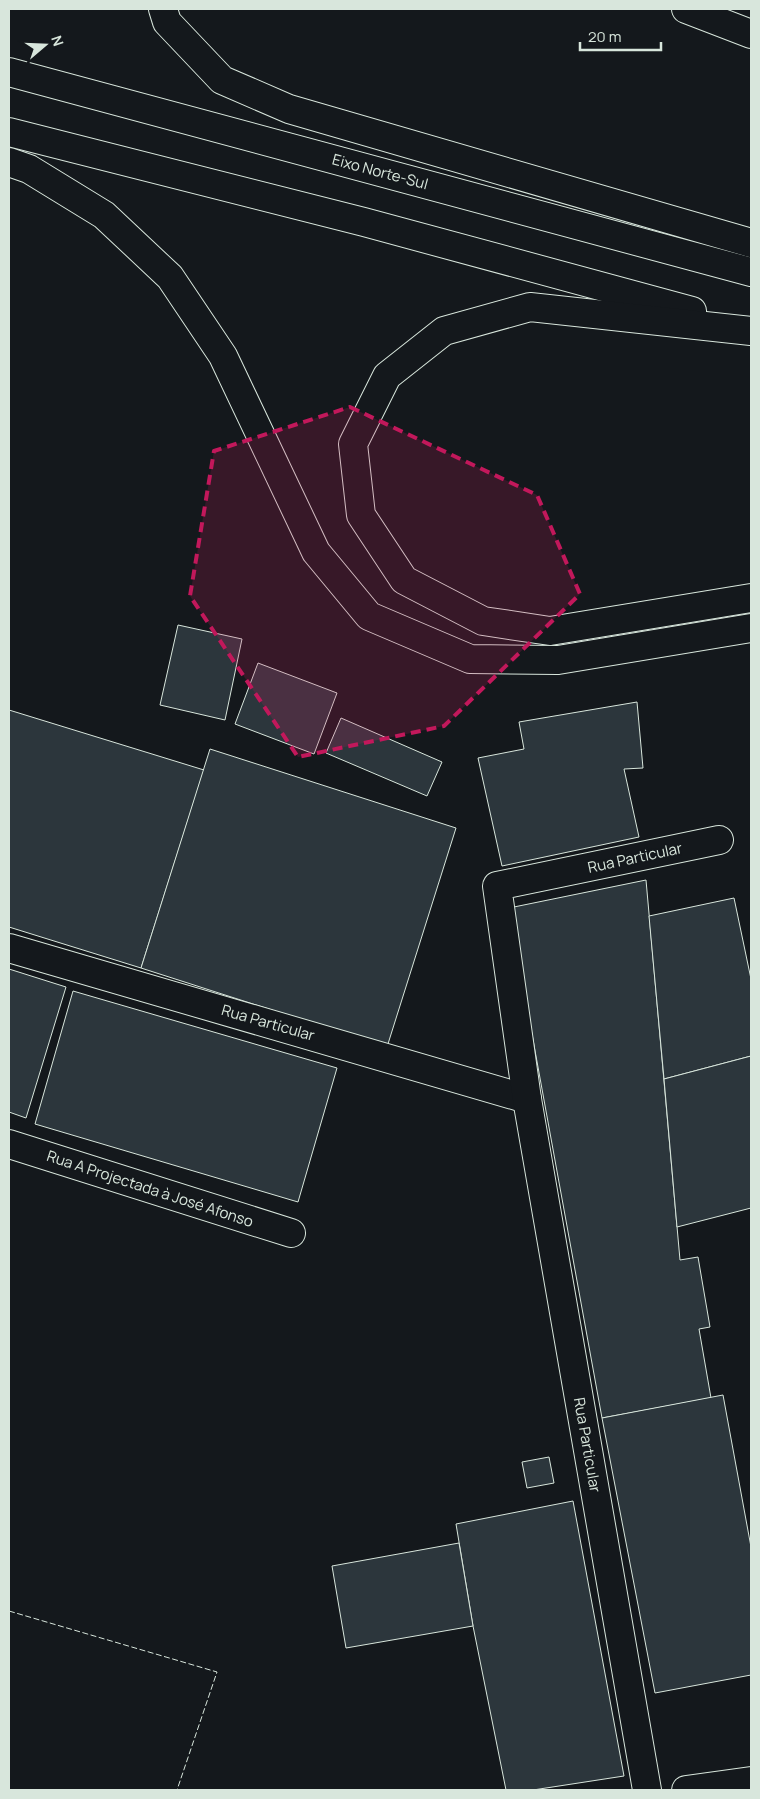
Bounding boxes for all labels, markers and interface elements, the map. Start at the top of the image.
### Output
north arrow [20,20,70,70]
scale bar [580,20,661,52]
text: 20 m [588,26,621,47]
text: N [47,33,68,48]
street label: Eixo Norte-Sul [330,149,430,194]
street label: Rua Particular [586,837,685,878]
street label: Rua Particular [219,999,318,1046]
street label: Rua A Projectada à José Afonso [44,1145,256,1232]
street label: Rua Particular [569,1396,606,1495]

